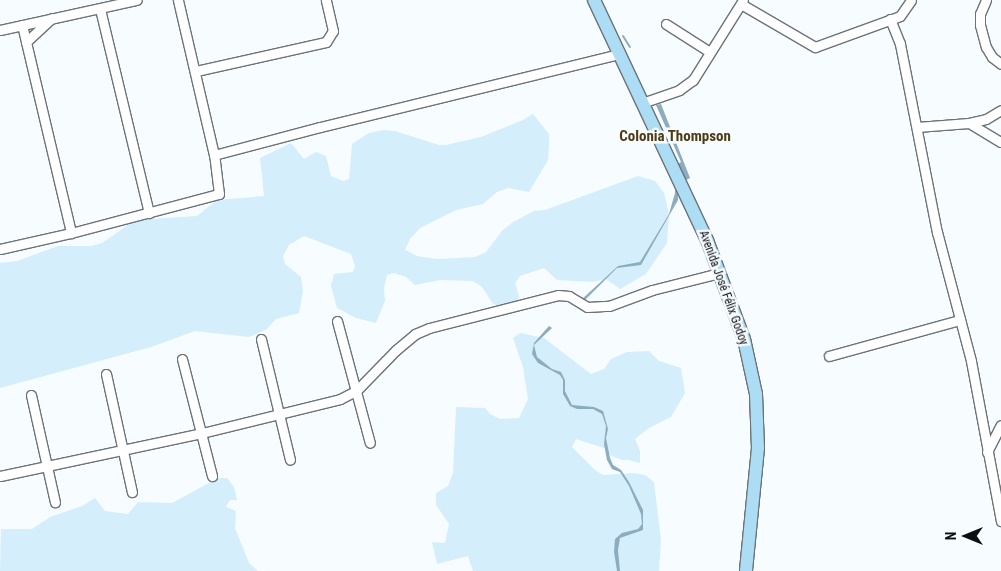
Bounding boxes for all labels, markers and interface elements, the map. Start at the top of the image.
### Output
district label: Colonia Thompson [619,128,731,146]
street label: Avenida José Félix Godoy [696,229,750,347]
north arrow [941,511,991,561]
text: N [943,532,959,540]

